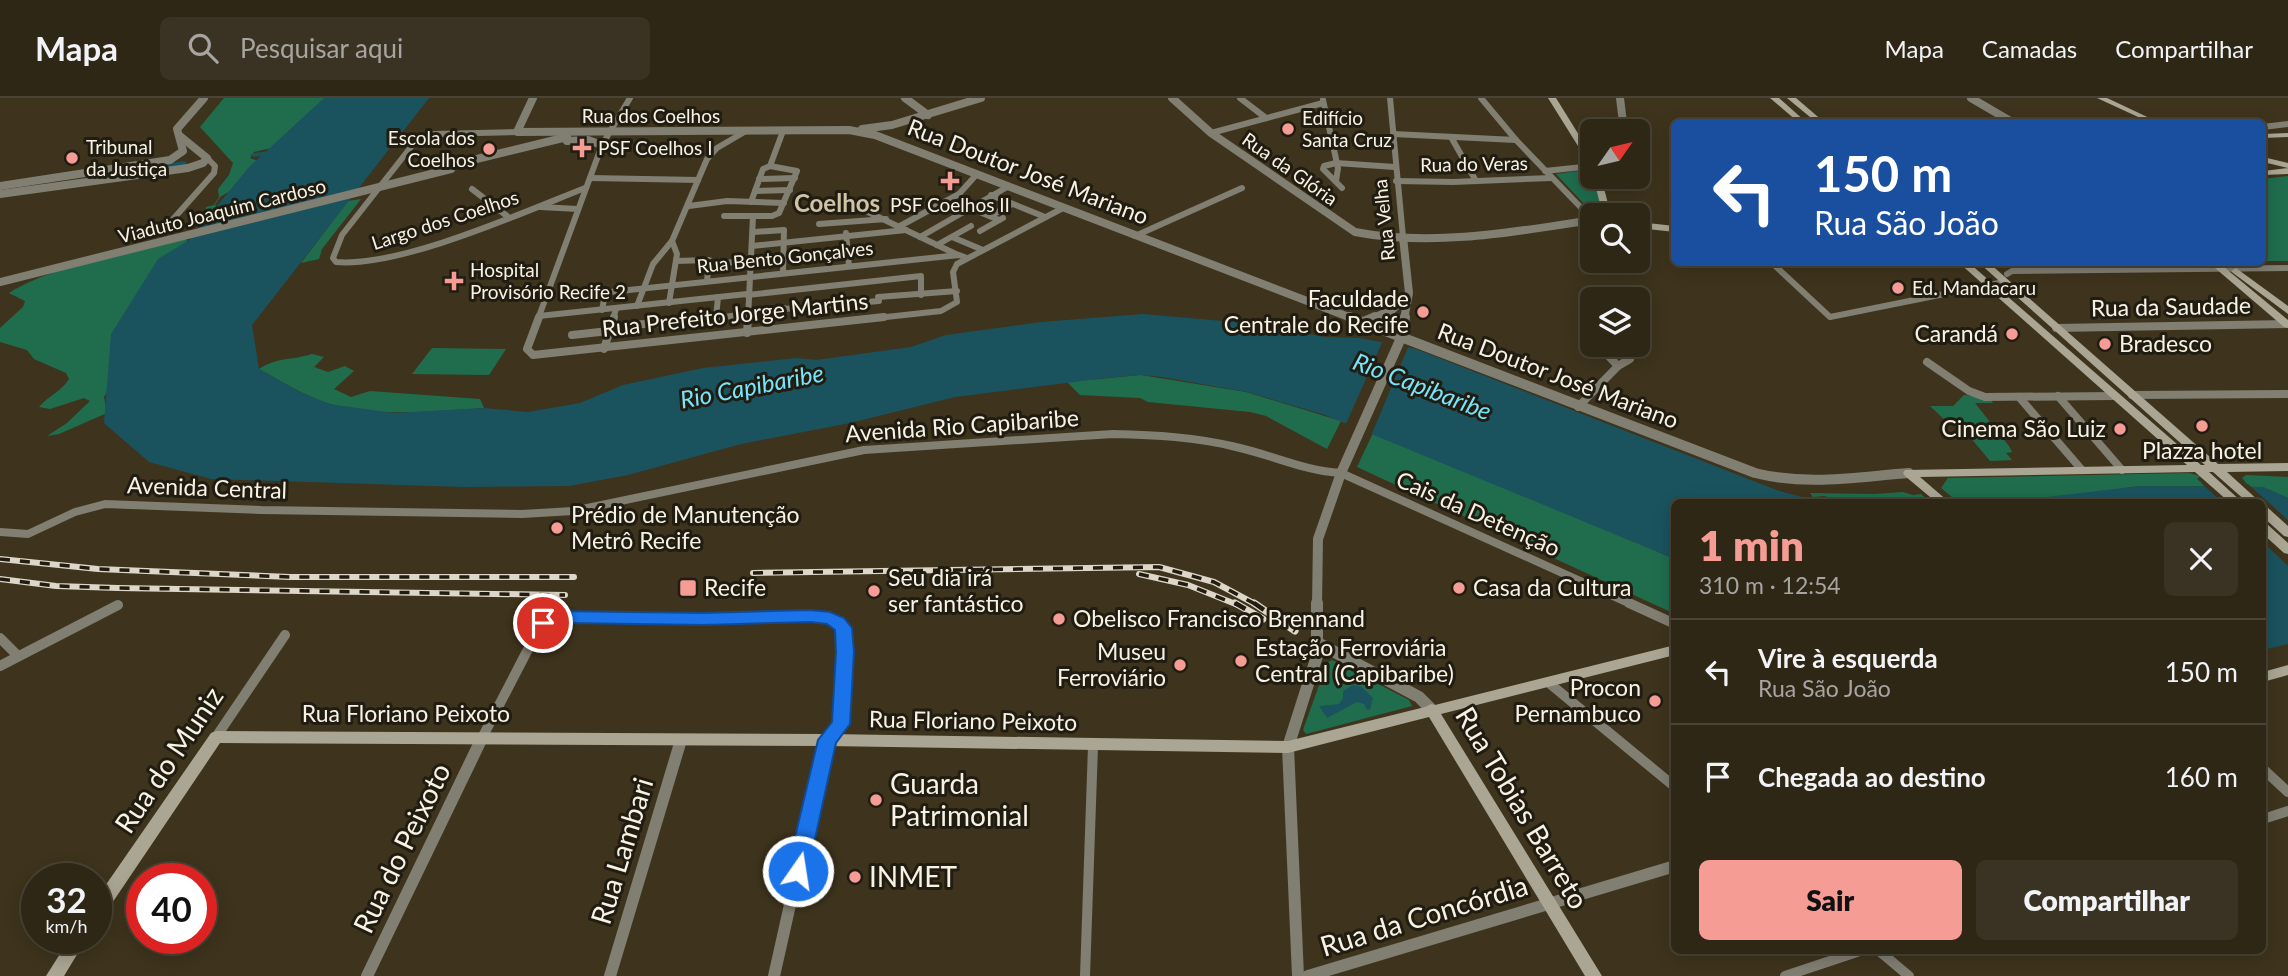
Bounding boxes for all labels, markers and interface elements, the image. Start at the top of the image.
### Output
search box [160,17,650,80]
text: Mapa [35,28,118,68]
icon: search [184,29,222,67]
text: Pesquisar aqui [240,32,403,64]
text: Mapa [1885,34,1944,63]
text: Camadas [1982,34,2077,63]
text: Compartilhar [2115,34,2253,63]
street label: Rua dos Coelhos [582,104,720,127]
place label: Edifício Santa Cruz [1302,106,1392,151]
street label: Rua Doutor José Mariano [904,112,1153,230]
north arrow [1580,119,1650,189]
map controls [1580,119,1650,357]
marker: Edifício Santa Cruz [1280,121,1296,137]
place label: Escola dos Coelhos [388,126,475,171]
street label: Rua da Glória [1238,127,1342,210]
place label: Tribunal da Justiça [86,135,167,180]
place label: PSF Coelhos I [598,136,712,159]
marker: PSF Coelhos I [572,138,592,158]
marker: Escola dos Coelhos [481,141,497,157]
text: 150 m [1814,144,1952,202]
icon: left [1699,147,1790,238]
marker: Tribunal da Justiça [64,150,80,166]
street label: Rua do Veras [1420,151,1528,176]
marker: PSF Coelhos II [940,171,960,191]
street label: Viaduto Joaquim Cardoso [116,174,328,247]
street label: Rua Velha [1368,178,1399,262]
street label: Largo dos Coelhos [368,185,521,254]
district label: Coelhos [794,188,880,217]
place label: PSF Coelhos II [890,193,1010,216]
button: search [1580,203,1650,273]
text: Rua São João [1814,203,1999,242]
street label: Rua Bento Gonçalves [696,236,874,277]
place label: Hospital Provisório Recife 2 [470,258,626,303]
marker: Hospital Provisório Recife 2 [444,271,464,291]
place label: Ed. Mandacaru [1912,276,2036,299]
marker: Ed. Mandacaru [1890,280,1906,296]
place label: Faculdade Centrale do Recife [1224,284,1409,338]
street label: Rua Prefeito Jorge Martins [600,286,869,342]
button: layers [1580,287,1650,357]
street label: Rua da Saudade [2091,291,2251,321]
marker: Faculdade Centrale do Recife [1415,304,1431,320]
street label: Rua Doutor José Mariano [1434,316,1683,434]
place label: Carandá [1914,319,1998,347]
marker: Carandá [2004,326,2020,342]
place label: Bradesco [2119,329,2212,357]
marker: Bradesco [2097,336,2113,352]
water label: Rio Capibaribe [1349,346,1496,425]
water label: Rio Capibaribe [678,357,826,414]
street label: Avenida Rio Capibaribe [844,403,1080,447]
place label: Cinema São Luiz [1941,414,2106,442]
marker: Plazza hotel [2194,418,2210,434]
marker: Cinema São Luiz [2112,421,2128,437]
place label: Plazza hotel [2142,436,2262,464]
street label: Cais da Detenção [1392,464,1565,562]
street label: Avenida Central [127,470,288,504]
place label: Prédio de Manutenção Metrô Recife [571,500,800,554]
marker: Prédio de Manutenção Metrô Recife [549,520,565,536]
text: 1 min [1699,520,1804,570]
button: close [2164,522,2238,596]
place label: Seu dia irá ser fantástico [888,563,1024,617]
text: 310 m · 12:54 [1699,571,1841,599]
place label: Recife [704,573,766,601]
place label: Casa da Cultura [1473,573,1631,601]
marker: Recife [678,578,698,598]
marker: Casa da Cultura [1451,580,1467,596]
marker: Seu dia irá ser fantástico [866,583,882,599]
pin [513,593,573,653]
icon: arrive [524,604,562,642]
place label: Obelisco Francisco Brennand [1073,604,1365,632]
marker: Obelisco Francisco Brennand [1051,611,1067,627]
place label: Estação Ferroviária Central (Capibaribe) [1255,633,1454,687]
place label: Museu Ferroviário [1057,637,1166,691]
text: Vire à esquerda [1758,642,1938,674]
marker: Estação Ferroviária Central (Capibaribe) [1233,653,1249,669]
icon: left [1699,653,1737,691]
text: 150 m [2165,656,2238,688]
marker: Museu Ferroviário [1172,657,1188,673]
place label: Procon Pernambuco [1515,673,1641,727]
text: Rua São João [1758,674,1891,702]
street label: Rua do Muniz [107,680,229,839]
marker: Procon Pernambuco [1647,693,1663,709]
street label: Rua Floriano Peixoto [302,699,510,727]
street label: Rua Tobias Barreto [1449,700,1597,915]
street label: Rua Floriano Peixoto [869,704,1077,736]
street label: Rua do Peixoto [345,757,457,938]
icon: arrive [1699,758,1737,796]
text: Chegada ao destino [1758,761,1986,793]
text: 160 m [2165,761,2238,793]
place label: Guarda Patrimonial [890,766,1029,832]
street label: Rua Lambari [583,773,659,928]
marker: Guarda Patrimonial [868,792,884,808]
position arrow [761,834,835,908]
place label: INMET [869,859,957,893]
button: Sair [1699,860,1962,940]
button: Compartilhar [1976,860,2238,940]
speed limit sign: 40 [126,863,217,954]
street label: Rua da Concórdia [1316,867,1532,963]
marker: INMET [847,869,863,885]
text: 32 [46,878,87,920]
text: km/h [45,915,88,937]

